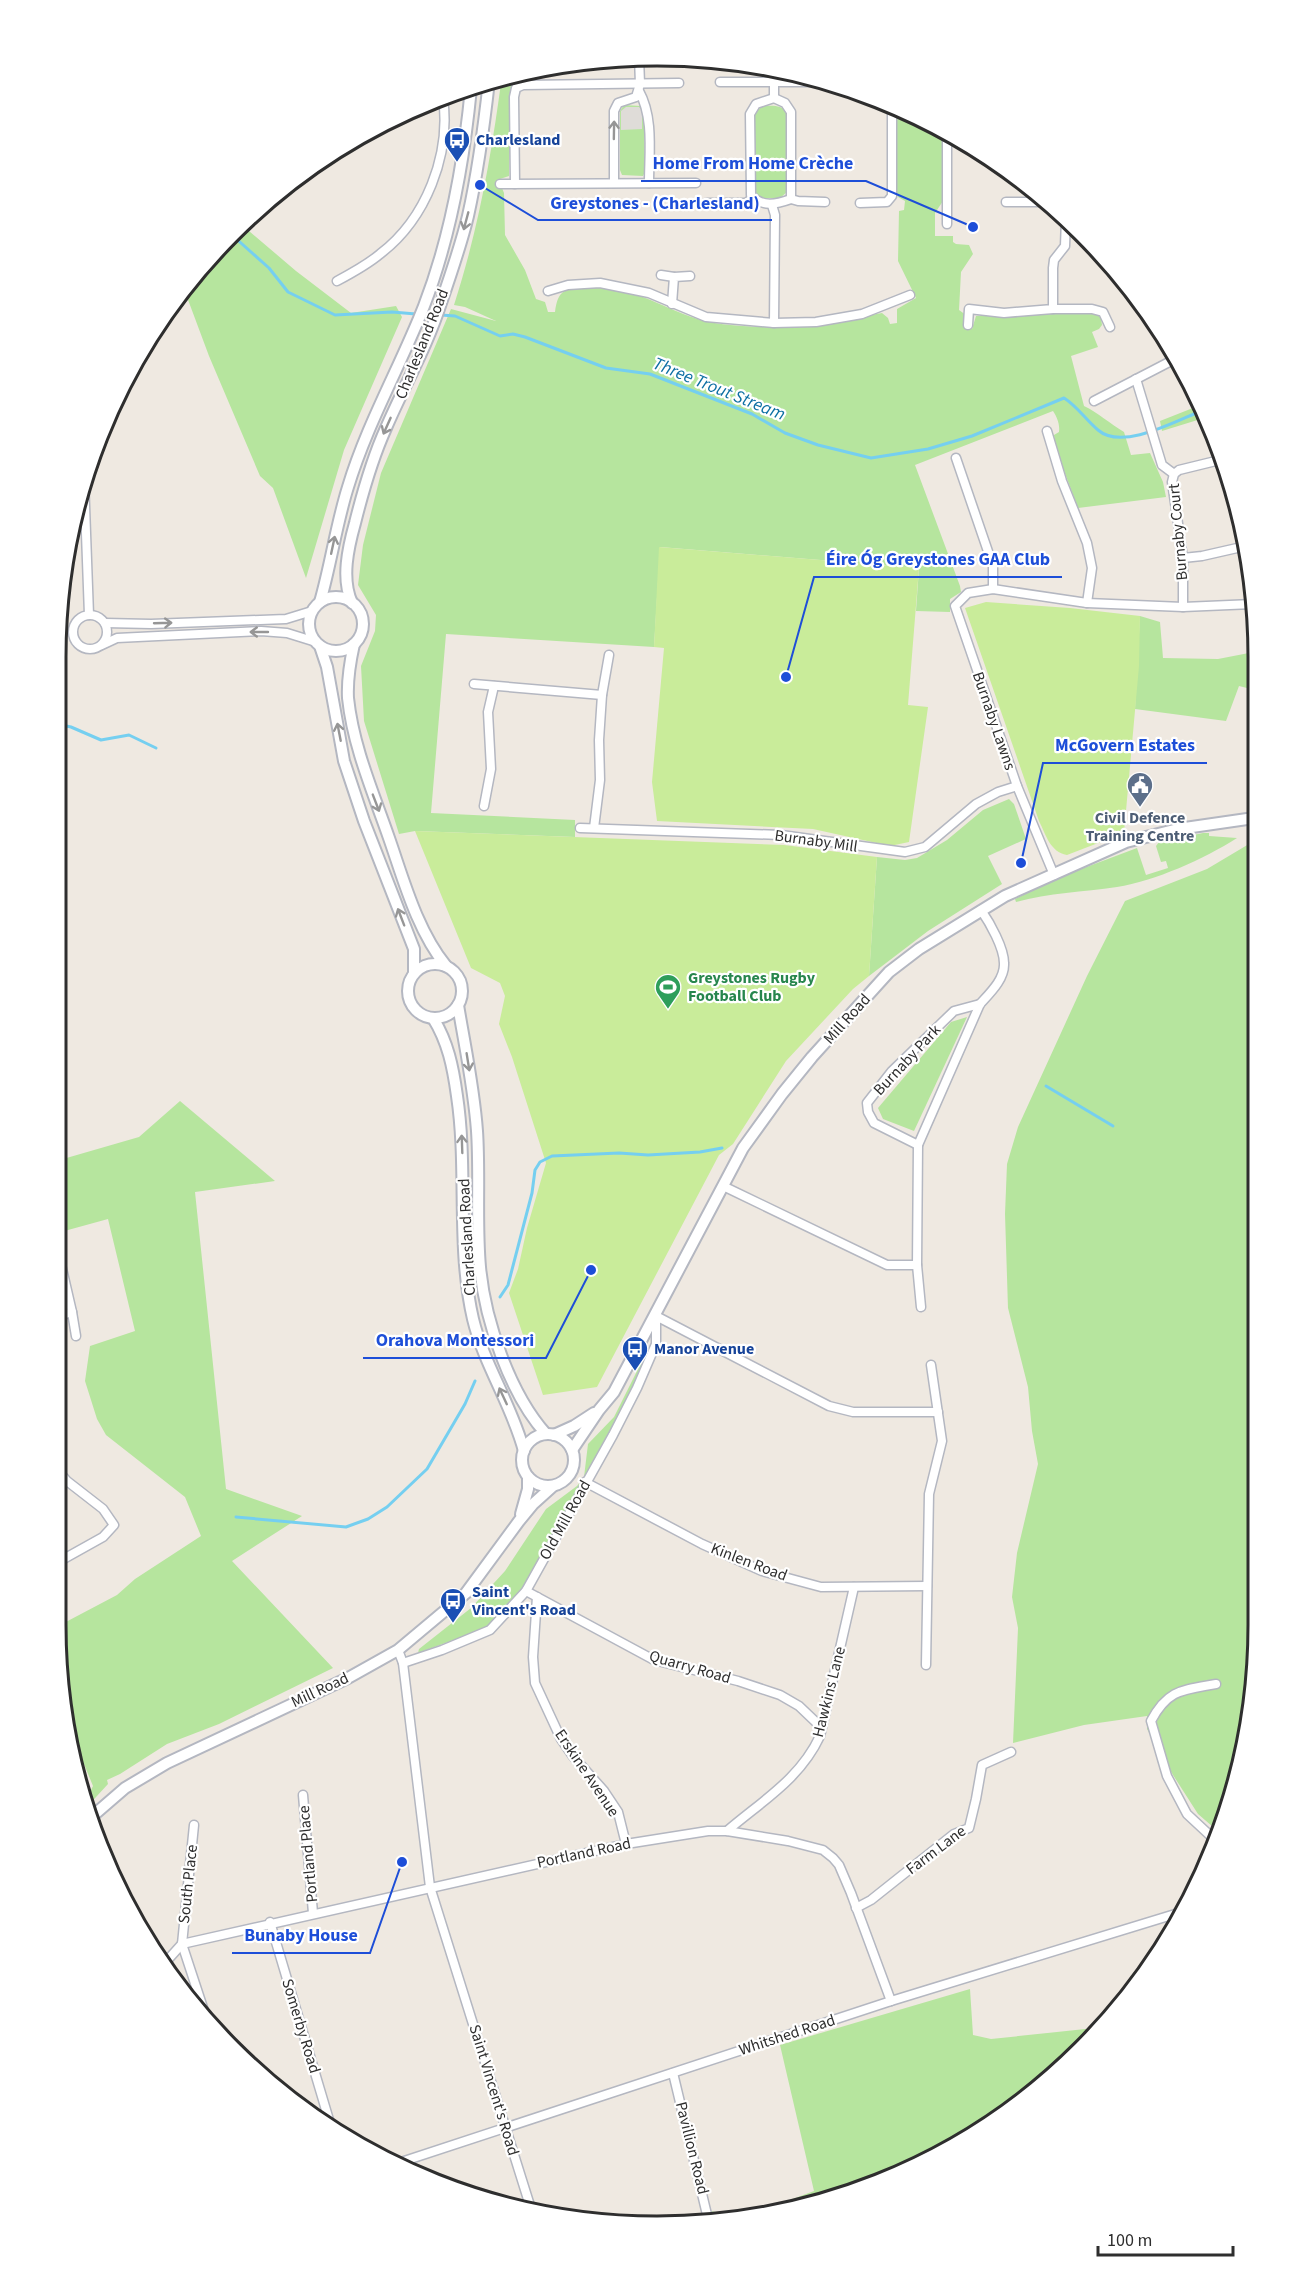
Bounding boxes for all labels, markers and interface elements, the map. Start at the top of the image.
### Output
one-way arrow [608,120,620,140]
bus stop icon: Charlesland [442,125,472,163]
place label: Charlesland [476,129,561,151]
callout: Home From Home Crèche [641,145,866,181]
text: Home From Home Crèche [653,151,853,176]
callout: Greystones - (Charlesland) [538,184,772,220]
text: Greystones - (Charlesland) [550,191,760,216]
one-way arrow [460,211,471,230]
street label: Charlesland Road [390,285,454,403]
water label: Three Trout Stream [649,351,789,427]
one-way arrow [381,416,393,434]
street label: Burnaby Court [1163,482,1193,581]
one-way arrow [328,536,339,555]
callout: Éire Óg Greystones GAA Club [814,541,1062,577]
text: Éire Óg Greystones GAA Club [826,547,1050,572]
one-way arrow [153,617,173,629]
one-way arrow [249,626,269,638]
street label: Burnaby Lawns [967,669,1021,773]
one-way arrow [333,723,344,742]
callout: McGovern Estates [1043,727,1207,763]
text: McGovern Estates [1055,733,1195,758]
public building icon: Civil Defence Training Centre [1125,770,1155,808]
one-way arrow [371,793,382,812]
place label: Civil Defence Training Centre [1086,807,1194,847]
street label: Burnaby Mill [773,824,859,858]
one-way arrow [395,908,406,926]
place label: Greystones Rugby Football Club [688,967,816,1007]
sports icon: Greystones Rugby Football Club [653,972,683,1010]
street label: Mill Road [818,989,876,1049]
street label: Burnaby Park [868,1020,946,1100]
one-way arrow [462,1052,473,1072]
one-way arrow [457,1135,468,1155]
street label: Charlesland Road [453,1178,481,1296]
callout: Orahova Montessori [363,1322,546,1358]
text: Orahova Montessori [376,1328,534,1353]
bus stop icon: Manor Avenue [620,1334,650,1372]
place label: Manor Avenue [654,1338,754,1360]
one-way arrow [497,1388,508,1406]
street label: Old Mill Road [534,1476,596,1564]
street label: Kinlen Road [708,1537,790,1587]
place label: Saint Vincent's Road [471,1581,576,1621]
bus stop icon: Saint Vincent's Road [438,1586,468,1624]
street label: Hawkins Lane [807,1644,851,1740]
street label: Quarry Road [647,1645,733,1689]
street label: Mill Road [288,1667,352,1713]
street label: Erskine Avenue [549,1725,625,1821]
street label: Portland Place [293,1804,323,1903]
street label: Farm Lane [901,1820,971,1880]
street label: Portland Road [535,1832,633,1874]
street label: South Place [173,1843,203,1925]
callout: Bunaby House [232,1917,370,1953]
text: Bunaby House [244,1923,358,1948]
street label: Somerby Road [276,1976,326,2076]
street label: Whitshed Road [736,2009,838,2061]
street label: Saint Vincent's Road [464,2022,524,2158]
street label: Pavillion Road [670,2099,714,2197]
scale bar [1098,2219,1233,2257]
text: 100 m [1107,2228,1152,2253]

